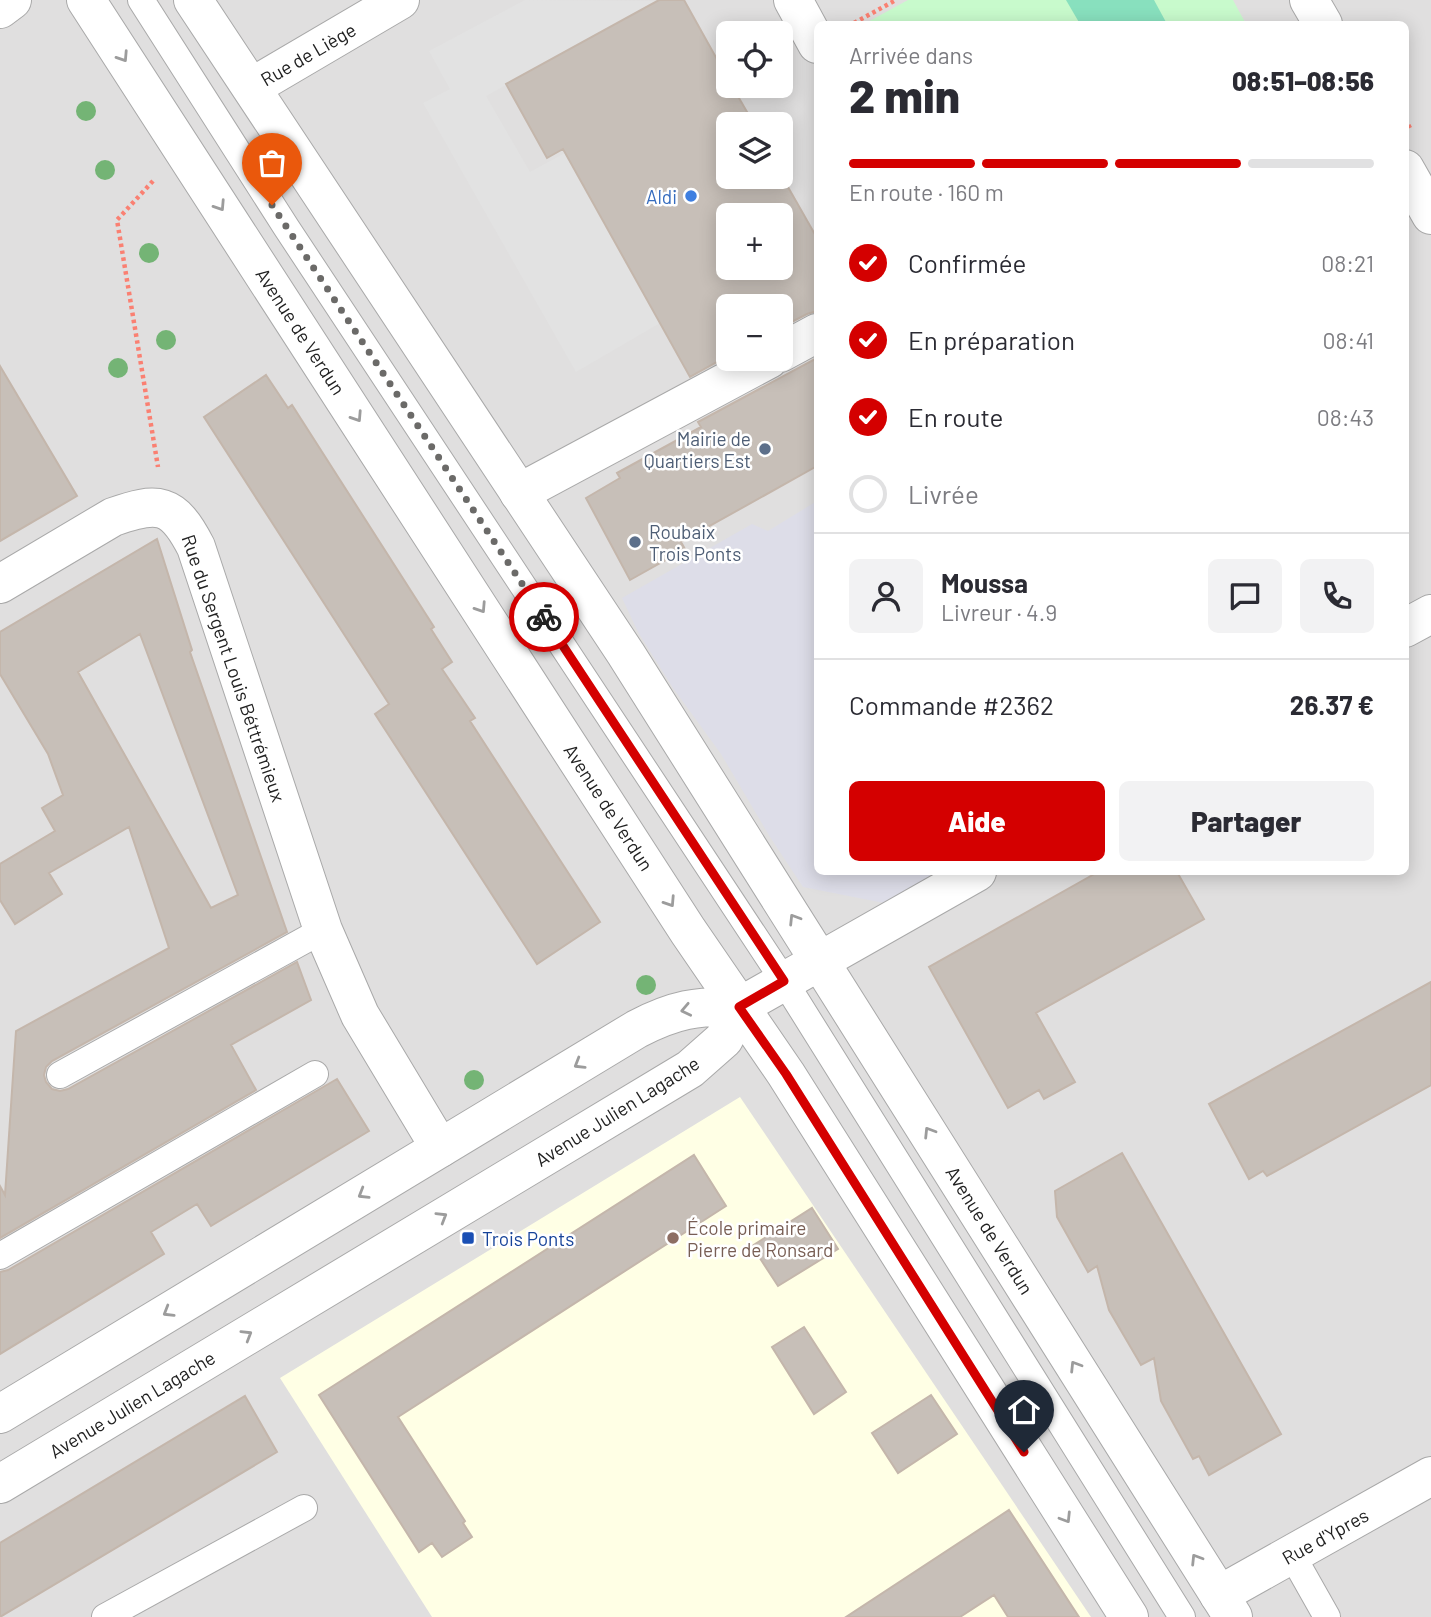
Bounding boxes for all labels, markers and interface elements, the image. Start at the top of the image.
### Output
street label: Rue de Liège [256,18,360,90]
map controls [716,21,793,371]
button: locate [716,21,793,98]
text: Arrivée dans [849,41,973,69]
one-way arrow [115,49,127,62]
text: 08:51–08:56 [1232,65,1374,96]
text: 2 min [849,67,960,122]
button: layers [716,112,793,189]
pin [242,133,302,205]
icon: bag [253,144,291,182]
text: En route · 160 m [849,178,1004,206]
place label: Aldi [646,185,677,208]
marker: Aldi [683,188,699,204]
one-way arrow [212,198,225,211]
button: + [716,203,793,280]
icon: check [849,244,887,282]
text: Confirmée [908,247,1026,278]
text: 08:21 [1321,249,1374,277]
street label: Avenue de Verdun [251,263,351,399]
button: − [716,294,793,371]
icon: check [849,321,887,359]
text: En préparation [908,324,1075,355]
text: 08:41 [1323,326,1374,354]
icon: check [849,398,887,436]
text: En route [908,401,1003,432]
text: 08:43 [1317,403,1374,431]
one-way arrow [349,409,361,422]
place label: Mairie de Quartiers Est [644,427,751,472]
marker: Mairie de Quartiers Est [757,441,773,457]
text: Livrée [908,478,979,509]
place label: Roubaix Trois Ponts [649,520,741,565]
street label: Rue du Sergent Louis Béttrémieux [177,531,291,805]
marker: Roubaix Trois Ponts [627,534,643,550]
button: person [849,559,923,633]
button: chat [1208,559,1282,633]
button: phone [1300,559,1374,633]
text: Moussa [941,567,1028,598]
courier [509,582,579,652]
icon: bike [525,598,563,636]
text: Livreur · 4.9 [941,598,1057,626]
one-way arrow [472,600,485,613]
text: Commande #2362 [849,689,1054,720]
text: 26.37 € [1290,689,1374,720]
street label: Avenue de Verdun [559,739,659,875]
button: Aide [849,781,1105,861]
button: Partager [1119,781,1374,861]
one-way arrow [662,895,675,908]
one-way arrow [790,914,803,927]
one-way arrow [680,1001,692,1016]
street label: Avenue Julien Lagache [531,1051,703,1171]
one-way arrow [573,1056,586,1069]
one-way arrow [924,1127,937,1140]
street label: Avenue de Verdun [941,1162,1039,1298]
one-way arrow [358,1186,371,1199]
one-way arrow [435,1213,448,1226]
place label: École primaire Pierre de Ronsard [687,1216,833,1261]
place label: Trois Ponts [482,1227,574,1250]
marker: Trois Ponts [460,1230,476,1246]
marker: École primaire Pierre de Ronsard [665,1230,681,1246]
one-way arrow [163,1304,176,1317]
one-way arrow [240,1330,253,1343]
street label: Avenue Julien Lagache [45,1345,219,1463]
one-way arrow [1071,1361,1084,1374]
pin [994,1380,1054,1452]
icon: home [1005,1391,1043,1429]
street label: Rue d'Ypres [1278,1503,1372,1569]
one-way arrow [1058,1510,1071,1523]
one-way arrow [1192,1554,1205,1567]

